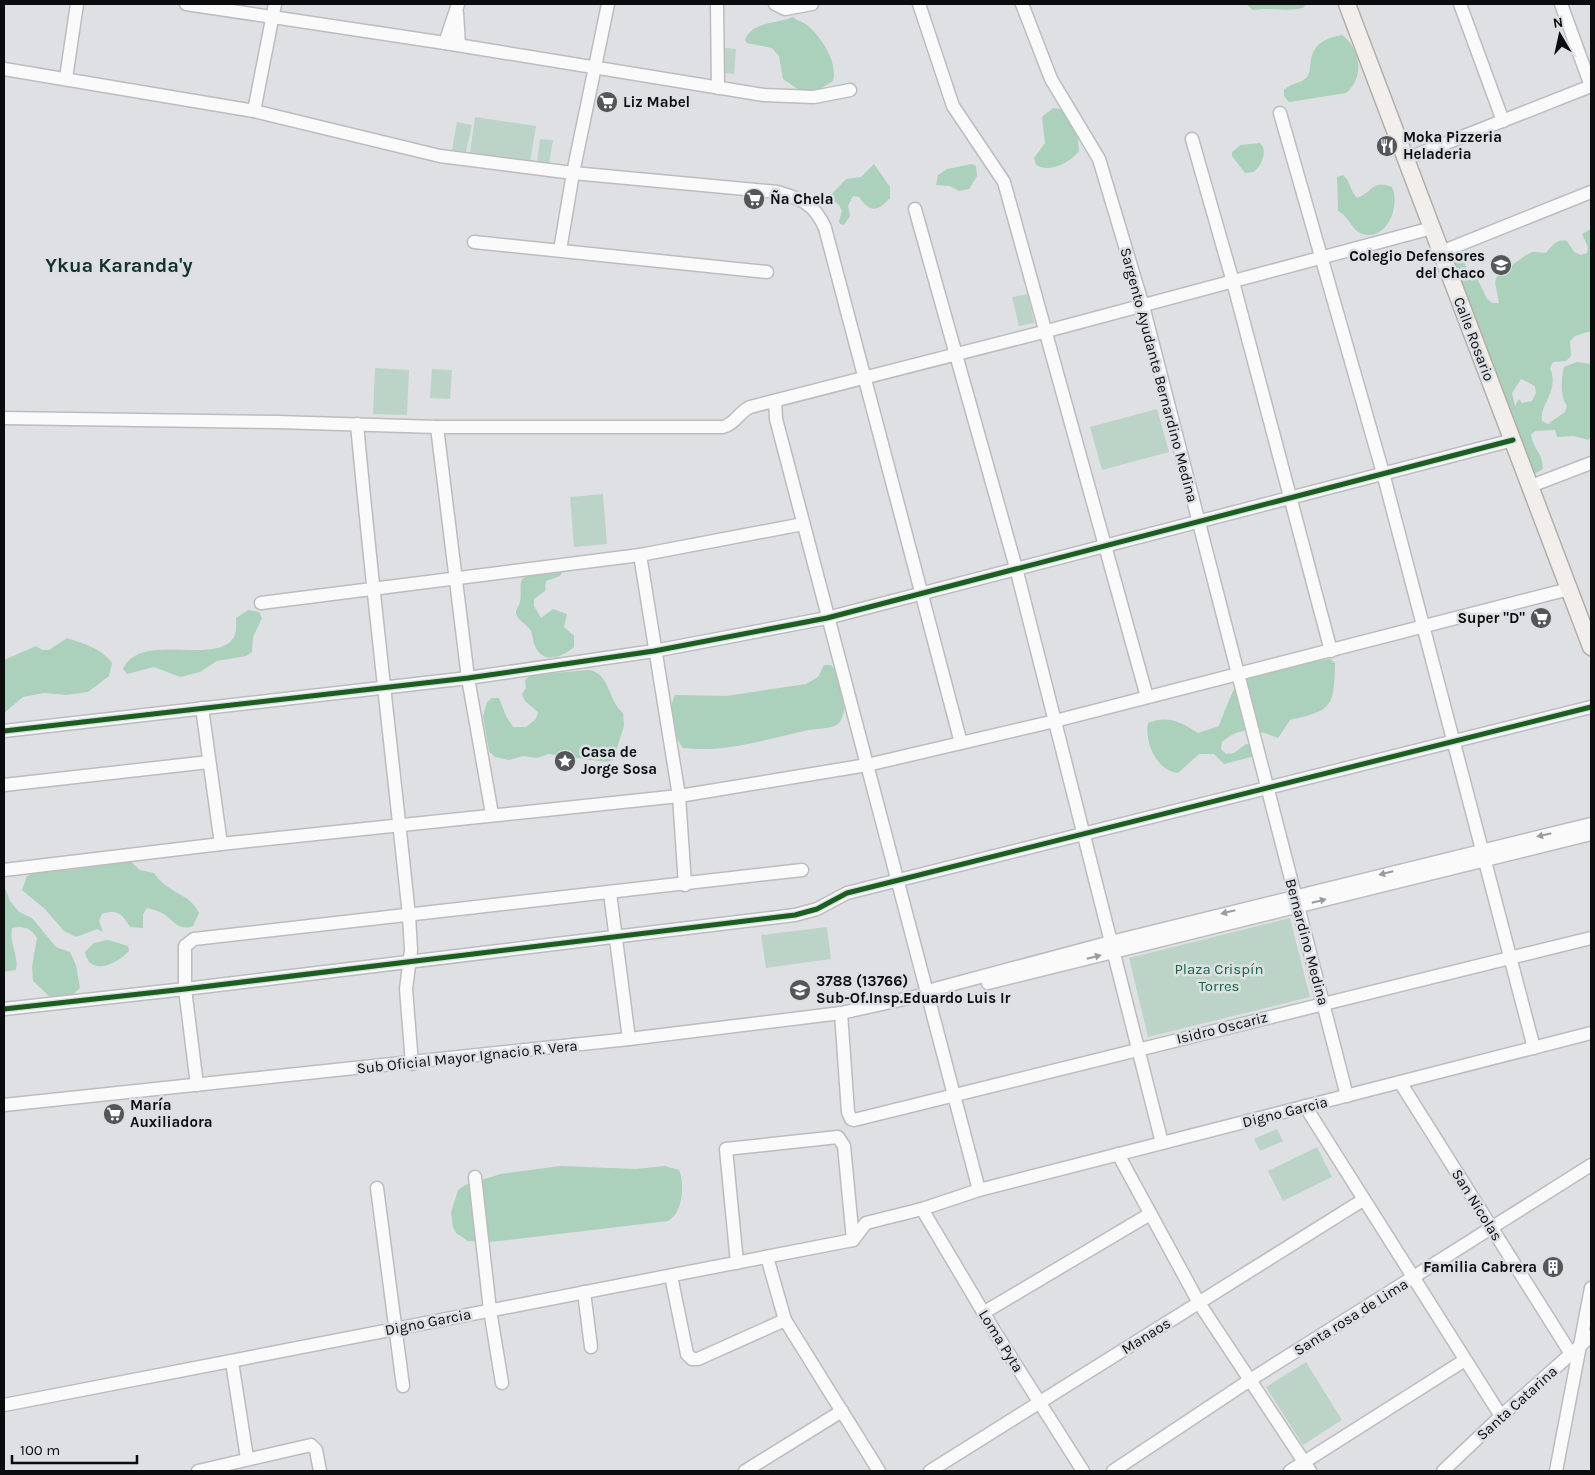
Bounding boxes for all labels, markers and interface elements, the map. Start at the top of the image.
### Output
north arrow [1535,10,1585,60]
text: N [1552,13,1564,32]
supermarket icon: Liz Mabel [595,90,619,114]
place label: Liz Mabel [623,93,690,111]
place label: Moka Pizzeria Heladeria [1403,128,1502,163]
restaurant icon: Moka Pizzeria Heladeria [1375,134,1399,158]
supermarket icon: Ña Chela [742,187,766,211]
place label: Ña Chela [770,190,833,208]
street label: Sargento Ayudante Bernardino Medina [1116,246,1202,504]
place label: Colegio Defensores del Chaco [1349,247,1485,282]
school or university icon: Colegio Defensores del Chaco [1489,253,1513,277]
district label: Ykua Karanda'y [45,254,193,277]
street label: Calle Rosario [1450,294,1498,384]
supermarket icon: Super "D" [1529,606,1553,630]
place label: Super "D" [1457,609,1525,627]
place label: Casa de Jorge Sosa [581,743,657,778]
place icon: Casa de Jorge Sosa [553,749,577,773]
one-way arrow [1536,831,1551,839]
one-way arrow [1378,869,1393,877]
street label: Bernardino Medina [1281,877,1333,1007]
one-way arrow [1312,897,1327,905]
one-way arrow [1221,909,1236,917]
one-way arrow [1086,953,1101,961]
park label: Plaza Crispín Torres [1175,960,1263,995]
place label: 3788 (13766) Sub-Of.Insp.Eduardo Luis Ir [816,972,1011,1007]
school or university icon: 3788 (13766) Sub-Of.Insp.Eduardo Luis Ir [788,978,812,1002]
street label: Isidro Oscariz [1175,1008,1269,1048]
street label: Sub Oficial Mayor Ignacio R. Vera [356,1036,578,1078]
street label: Digno Garcia [1240,1093,1330,1131]
place label: María Auxiliadora [130,1096,213,1131]
supermarket icon: María Auxiliadora [102,1102,126,1126]
street label: San Nicolas [1448,1166,1506,1244]
building icon: Familia Cabrera [1541,1255,1565,1279]
place label: Familia Cabrera [1423,1258,1537,1276]
street label: Santa rosa de Lima [1291,1275,1411,1359]
street label: Digno Garcia [383,1305,473,1339]
street label: Loma Pyta [975,1306,1027,1376]
street label: Manaos [1118,1314,1174,1358]
street label: Santa Catarina [1473,1362,1561,1444]
scale bar [12,1432,138,1464]
text: 100 m [20,1441,60,1459]

